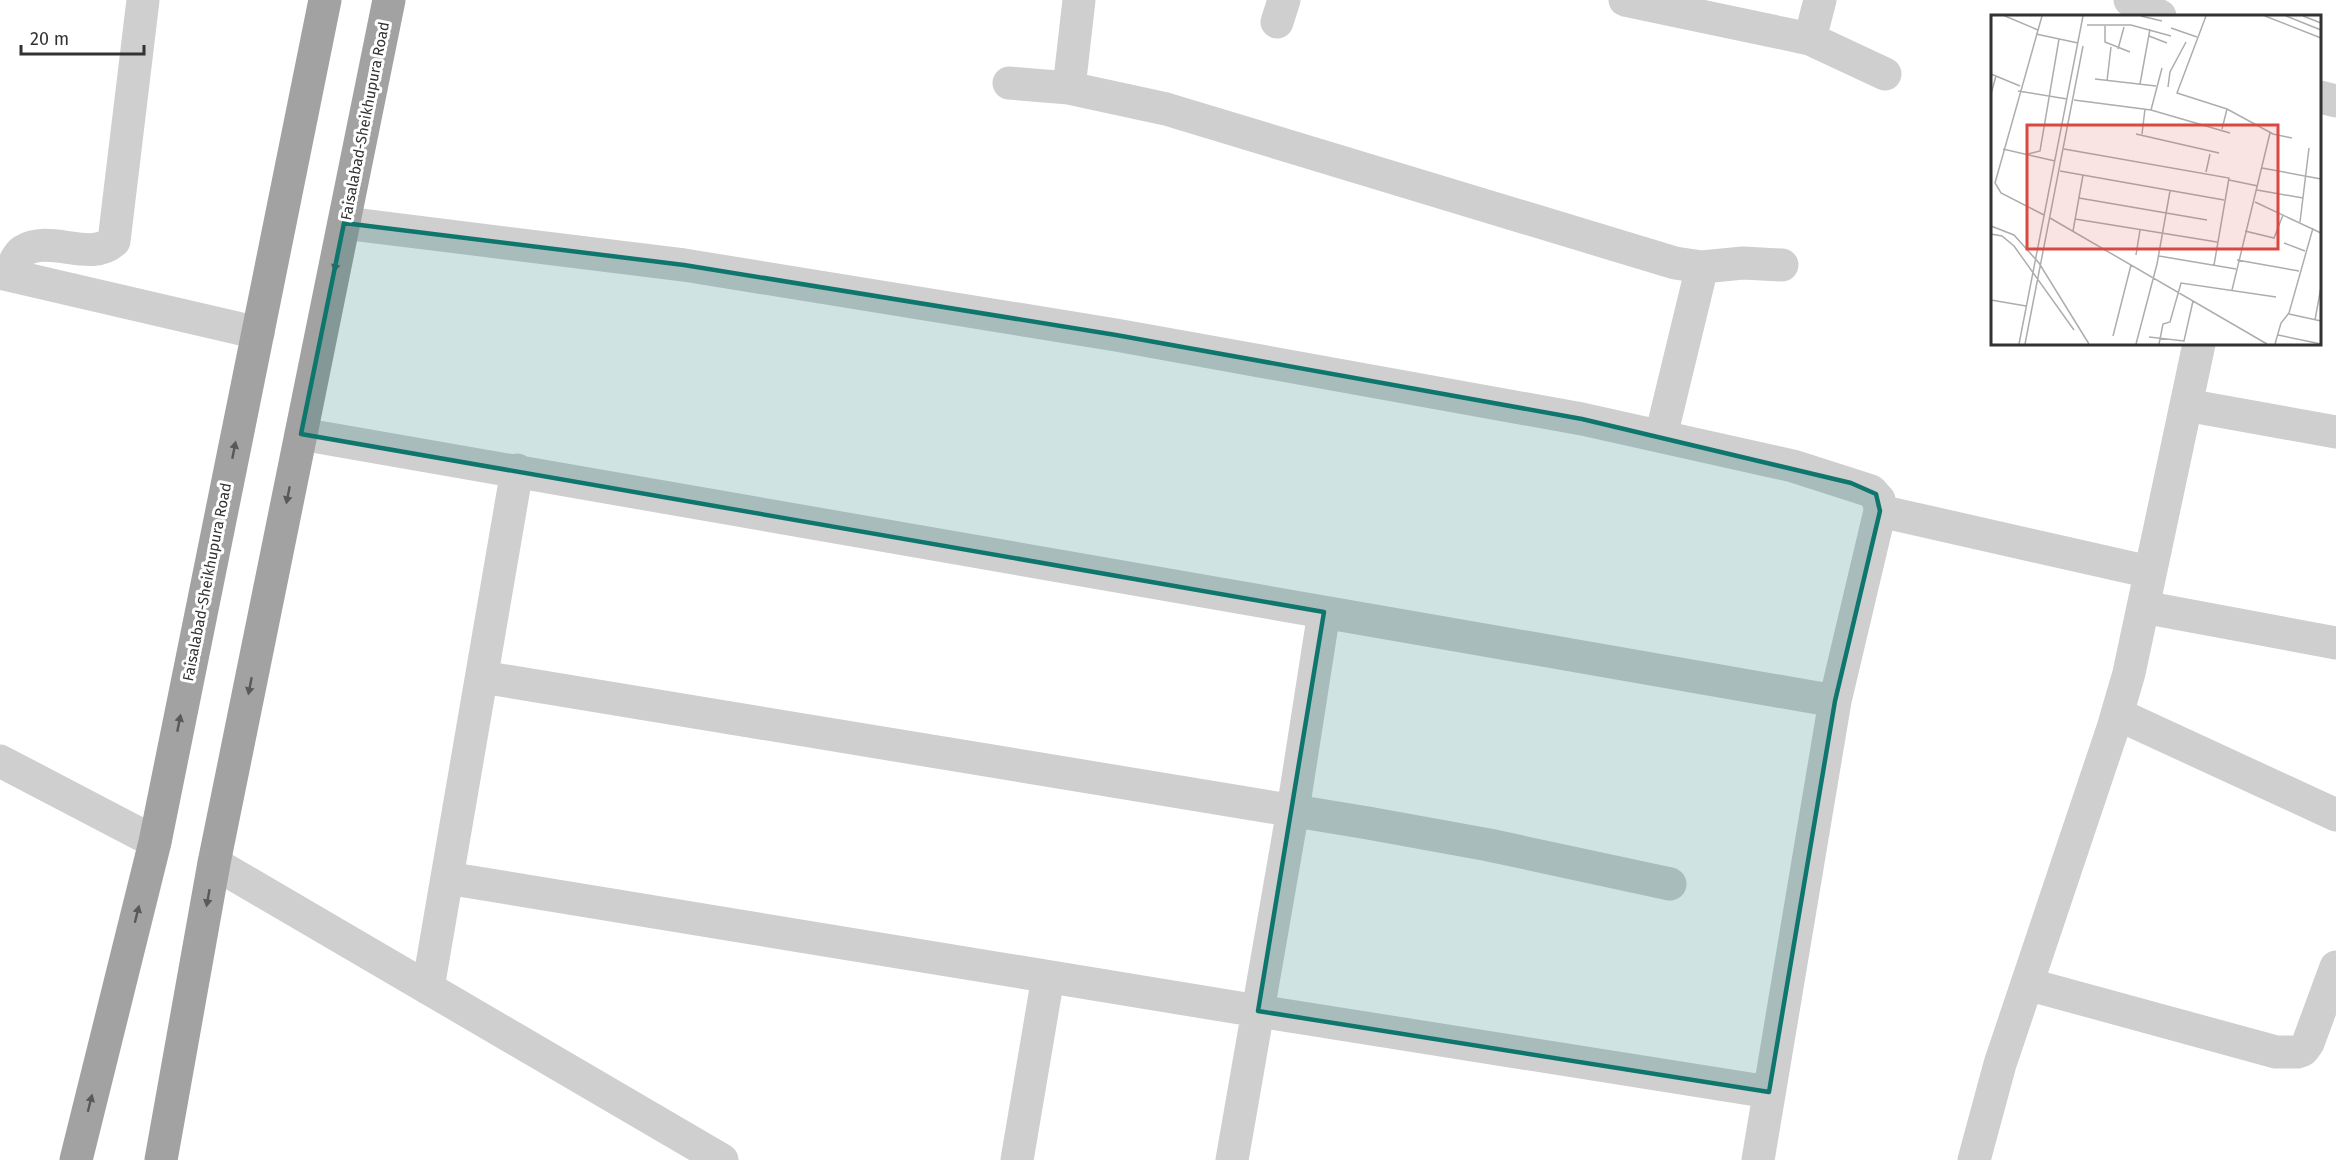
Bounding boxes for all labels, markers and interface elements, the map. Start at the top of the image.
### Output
inset map [1991,15,2321,345]
scale bar [21,18,144,56]
street label: Faisalabad-Sheikhupura Road [337,20,393,222]
text: 20 m [30,28,69,50]
one-way arrow [331,254,340,273]
one-way arrow [230,440,239,459]
street label: Faisalabad-Sheikhupura Road [179,481,235,683]
one-way arrow [283,486,293,505]
one-way arrow [245,677,254,696]
one-way arrow [175,714,184,733]
one-way arrow [203,889,212,908]
one-way arrow [133,905,143,923]
one-way arrow [86,1094,96,1112]

